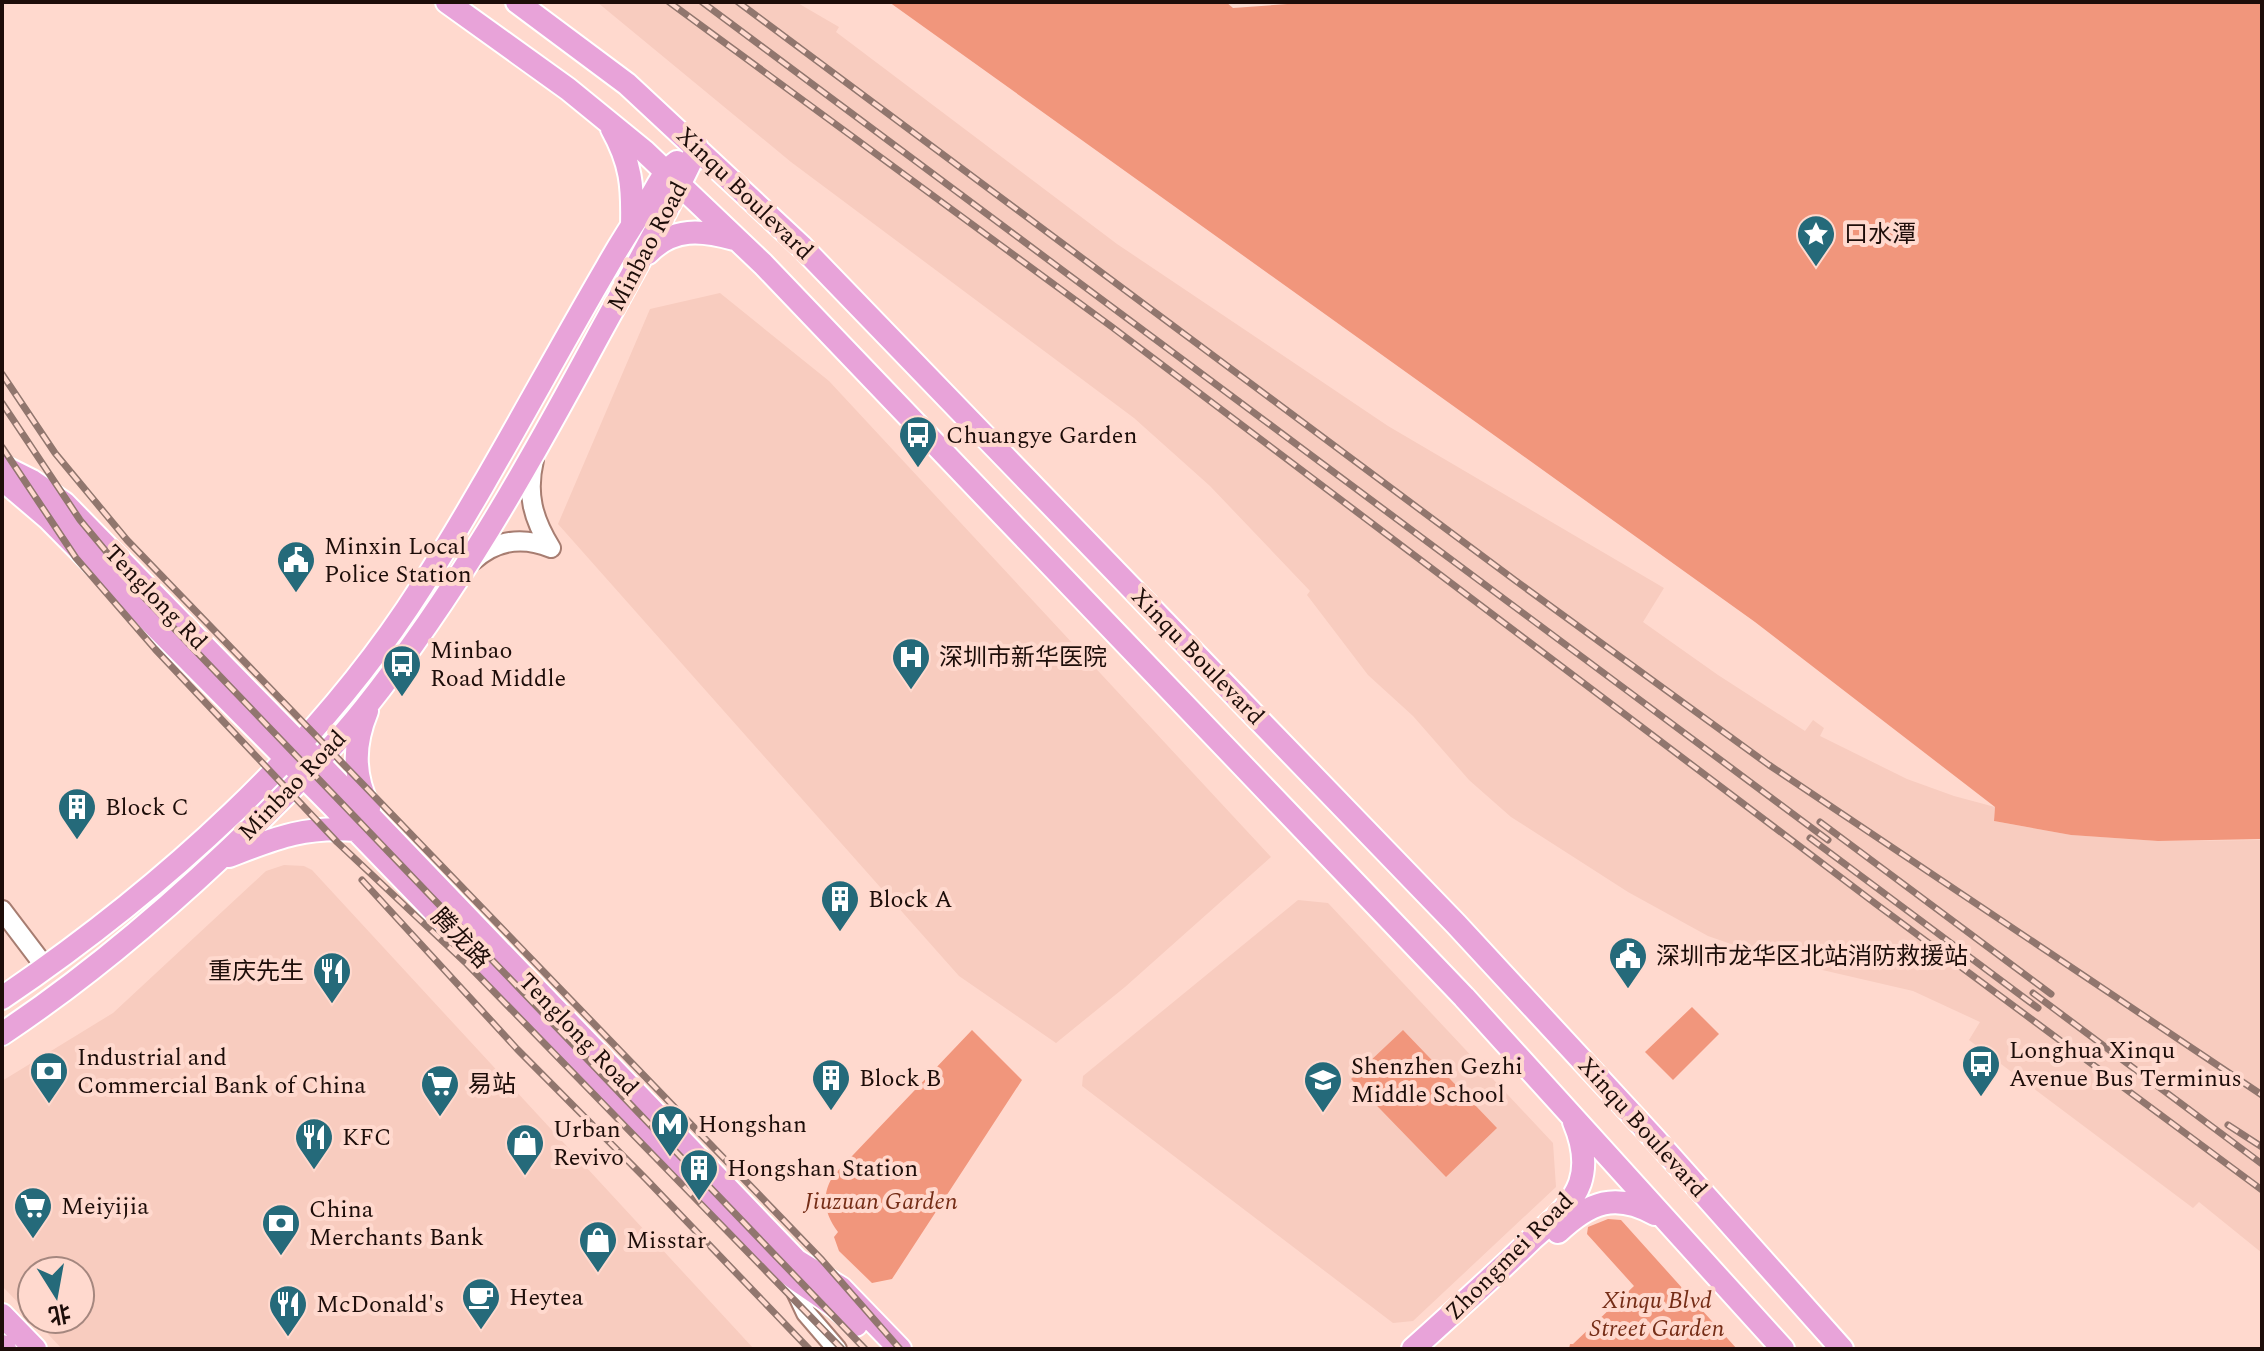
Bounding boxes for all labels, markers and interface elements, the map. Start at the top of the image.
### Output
street label: Xinqu Boulevard [667,118,821,269]
street label: Minbao Road [599,175,697,318]
place icon: 口水潭 [1795,213,1837,268]
place label: 口水潭 [1844,217,1916,253]
bus stop icon: Chuangye Garden [897,414,939,469]
place label: Chuangye Garden [946,418,1137,454]
place label: Minxin Local Police Station [324,529,472,593]
street label: Tenglong Rd [95,536,215,659]
public building icon: Minxin Local Police Station [275,539,317,594]
street label: Xinqu Boulevard [1122,580,1273,734]
place label: Minbao Road Middle [430,633,566,697]
hospital icon: 深圳市新华医院 [890,636,932,691]
place label: 深圳市新华医院 [939,640,1107,676]
bus stop icon: Minbao Road Middle [381,643,423,698]
street label: Minbao Road [230,722,355,849]
building icon: Block C [56,786,98,841]
place label: Block C [105,790,189,826]
building icon: Block A [819,878,861,933]
place label: Block A [868,882,953,918]
street label: 腾龙路 [422,900,498,977]
public building icon: 深圳市龙华区北站消防救援站 [1607,935,1649,990]
place label: 深圳市龙华区北站消防救援站 [1656,939,1968,975]
restaurant icon: 重庆先生 [311,950,353,1005]
place label: 重庆先生 [208,954,304,990]
street label: Tenglong Road [510,965,647,1105]
place label: Longhua Xinqu Avenue Bus Terminus [2009,1033,2242,1097]
place label: Industrial and Commercial Bank of China [77,1040,366,1104]
bus stop icon: Longhua Xinqu Avenue Bus Terminus [1960,1043,2002,1098]
place label: Shenzhen Gezhi Middle School [1351,1049,1523,1113]
street label: Xinqu Boulevard [1569,1049,1716,1206]
bank icon: Industrial and Commercial Bank of China [28,1050,70,1105]
building icon: Block B [810,1057,852,1112]
school or university icon: Shenzhen Gezhi Middle School [1302,1059,1344,1114]
place label: Block B [859,1061,941,1097]
supermarket icon: 易站 [419,1063,461,1118]
place label: 易站 [468,1067,516,1103]
metro station icon: Hongshan [649,1103,691,1158]
place label: Hongshan [698,1107,807,1143]
place label: Urban Revivo [553,1112,624,1176]
restaurant icon: KFC [293,1116,335,1171]
place label: KFC [342,1120,391,1156]
shop icon: Urban Revivo [504,1122,546,1177]
building icon: Hongshan Station [678,1147,720,1202]
place label: Hongshan Station [727,1151,918,1187]
park label: Jiuzuan Garden [802,1184,958,1220]
street label: Zhongmei Road [1437,1184,1582,1329]
supermarket icon: Meiyijia [12,1185,54,1240]
place label: Meiyijia [61,1189,149,1225]
place label: China Merchants Bank [309,1192,484,1256]
bank icon: China Merchants Bank [260,1202,302,1257]
shop icon: Misstar [577,1219,619,1274]
place label: Misstar [626,1223,707,1259]
north arrow [16,1255,96,1335]
cafe icon: Heytea [460,1276,502,1331]
place label: Heytea [509,1280,584,1316]
restaurant icon: McDonald's [267,1283,309,1338]
park label: Xinqu Blvd Street Garden [1590,1283,1725,1347]
place label: McDonald's [316,1287,444,1323]
text: 北 [46,1295,73,1331]

